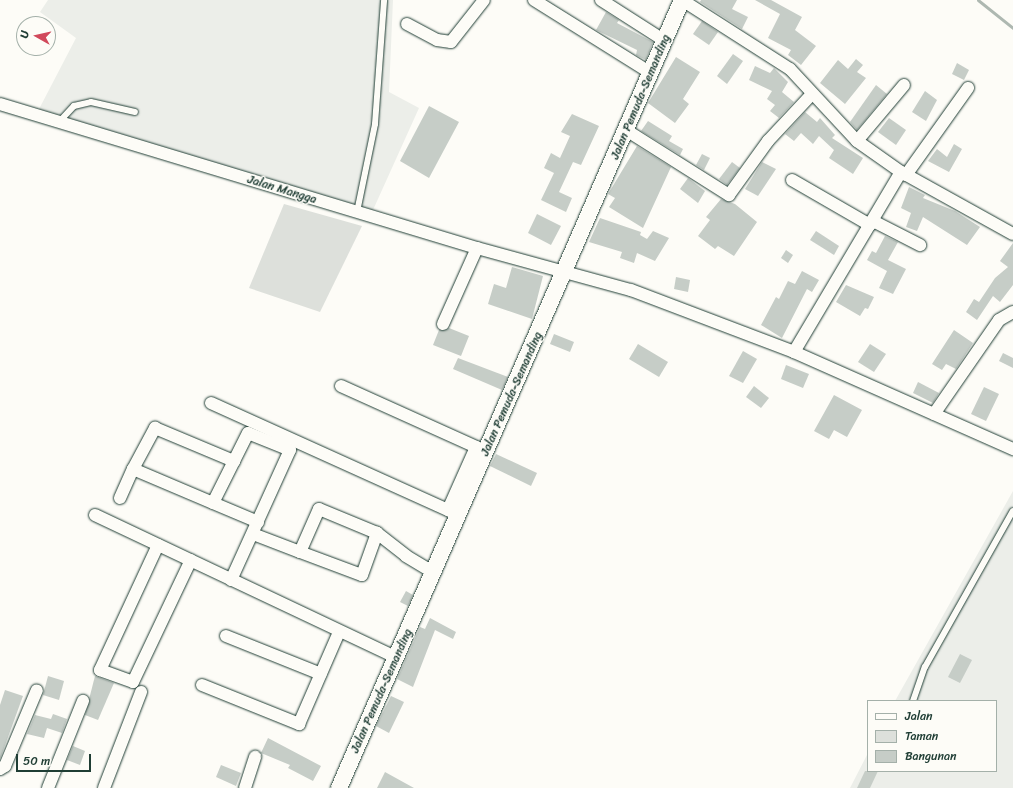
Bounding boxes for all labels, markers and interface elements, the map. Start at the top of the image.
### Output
north arrow [16,16,56,56]
text: U [15,29,35,39]
street label: Jalan Pemuda-Semanding [608,32,674,162]
street label: Jalan Mangga [246,173,318,207]
street label: Jalan Pemuda-Semanding [478,329,546,459]
street label: Jalan Pemuda-Semanding [348,626,416,756]
legend [867,700,997,772]
text: Jalan [905,705,933,727]
text: Taman [905,725,938,747]
text: Bangunan [905,745,957,767]
scale bar [18,746,93,772]
text: 50 m [23,750,50,772]

